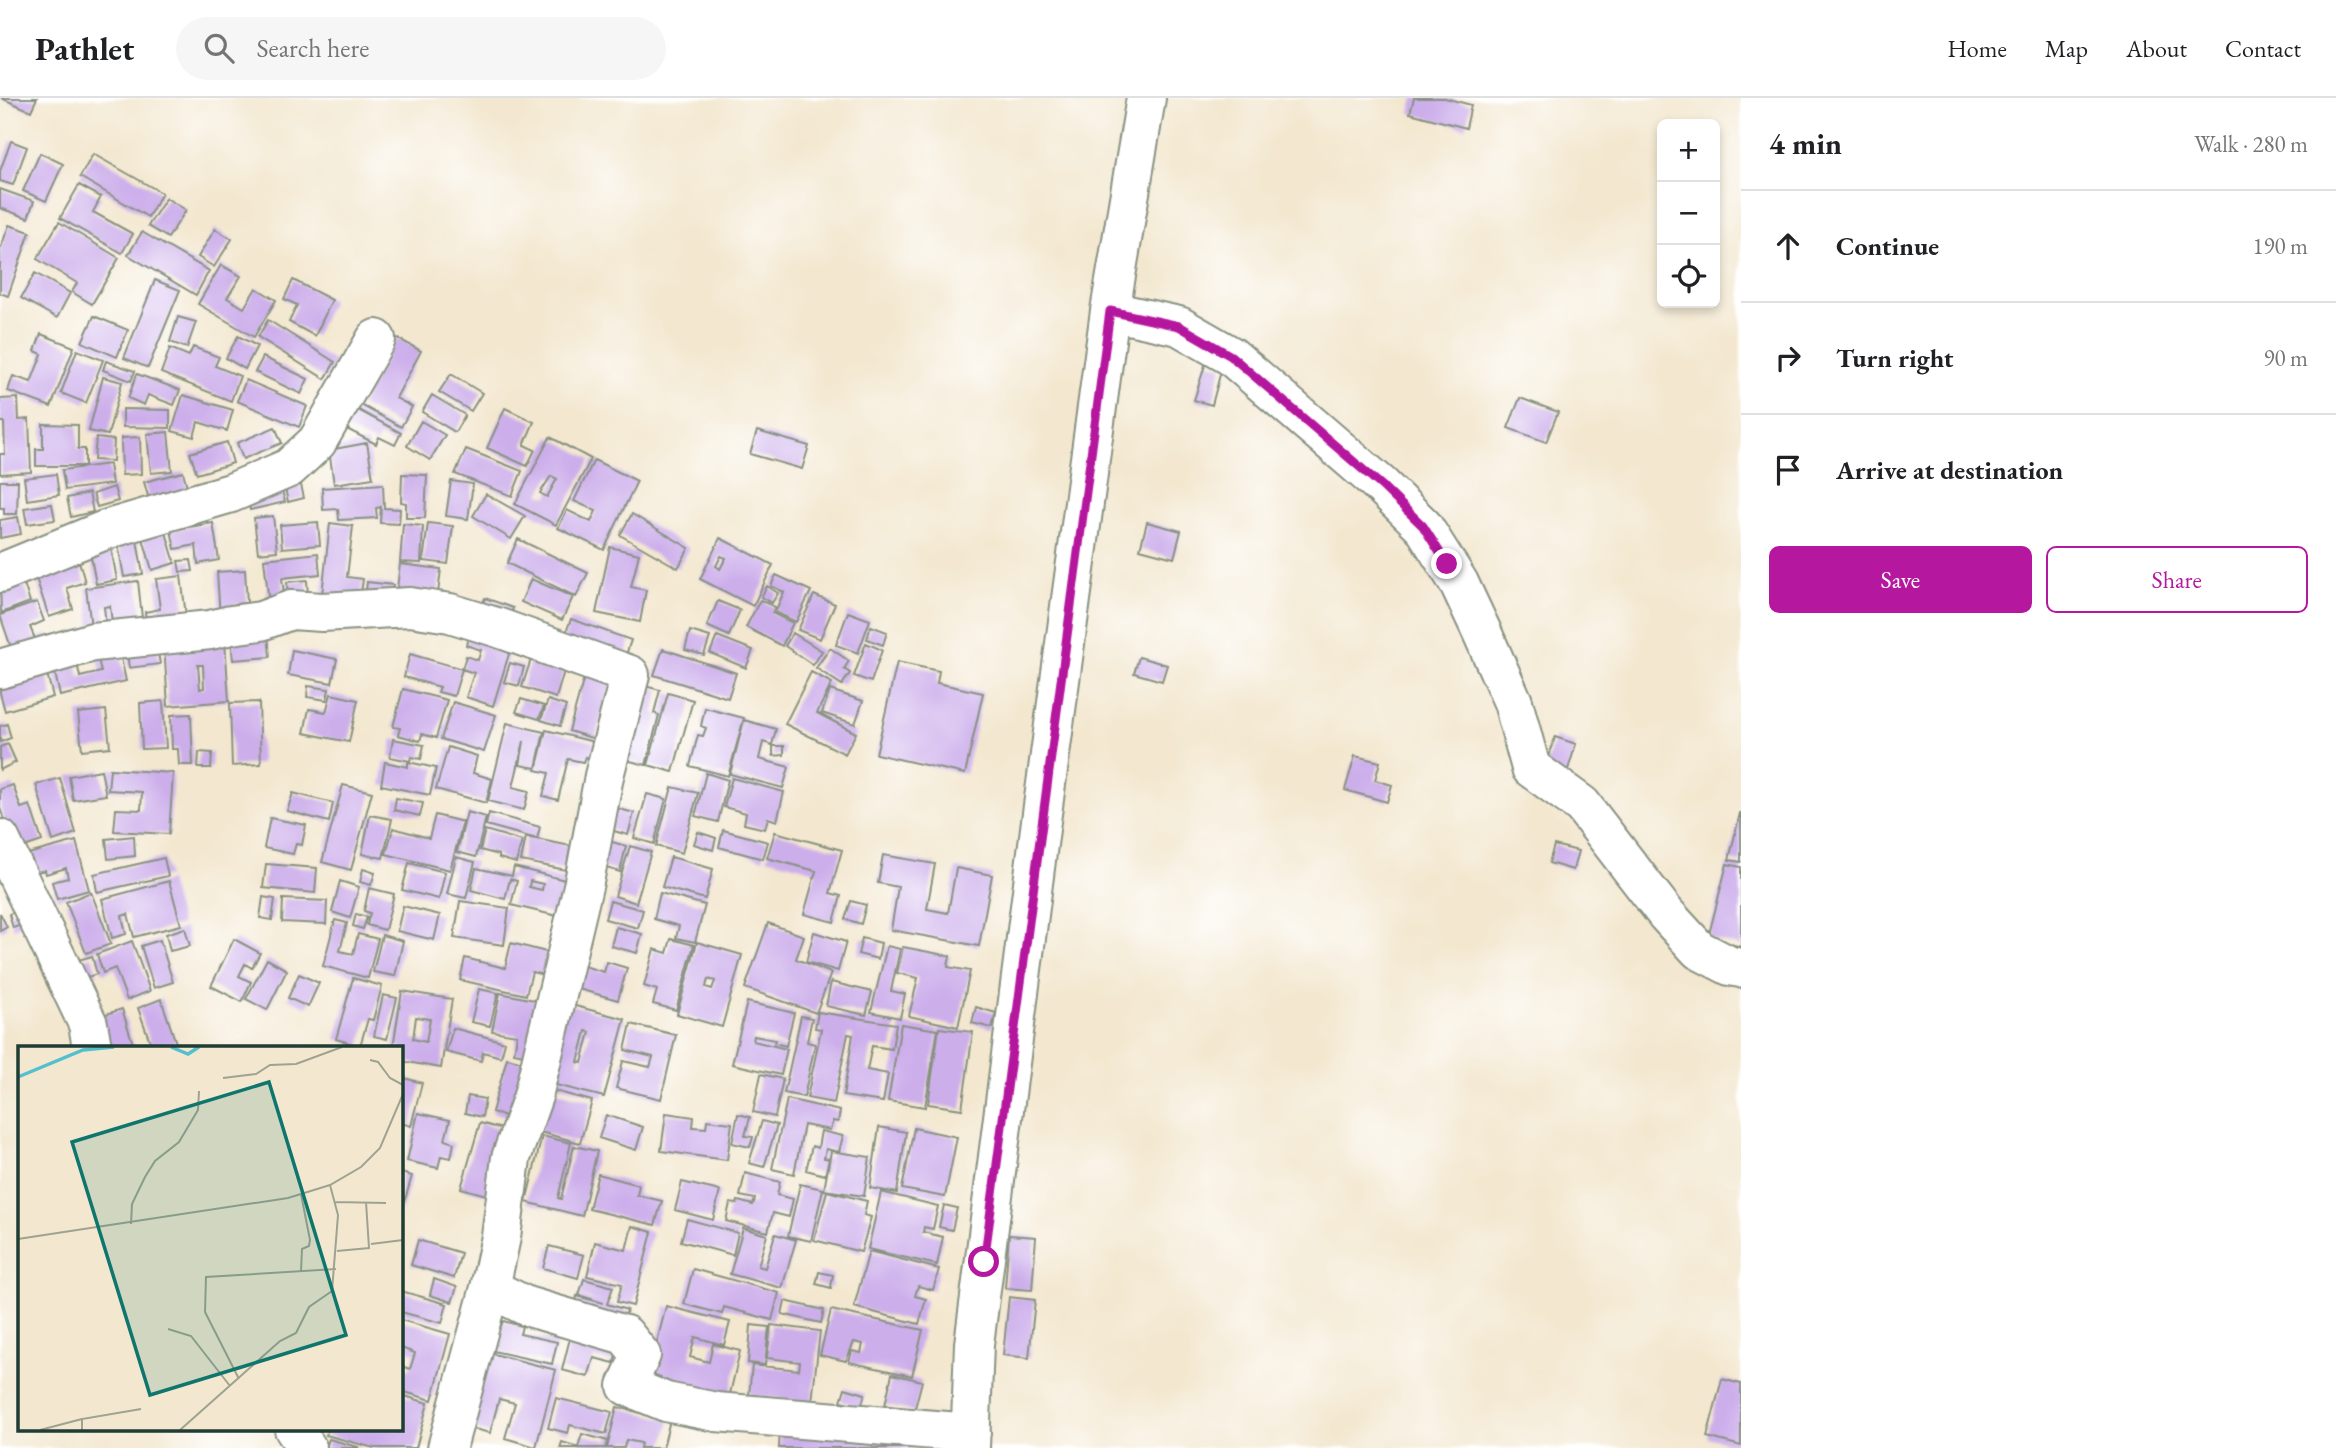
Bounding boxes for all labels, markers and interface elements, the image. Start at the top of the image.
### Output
search box [176,17,666,80]
text: Pathlet [35,27,134,70]
icon: search [200,29,238,67]
text: Search here [256,31,369,65]
text: Home [1947,33,2007,64]
text: Map [2045,33,2088,64]
text: About [2126,33,2187,64]
text: Contact [2225,33,2301,64]
map controls [1657,119,1720,308]
button: + [1657,119,1720,182]
text: 4 min [1769,124,1842,163]
text: Walk · 280 m [2194,129,2308,159]
button: − [1657,182,1720,245]
icon: ahead [1769,227,1807,265]
text: Continue [1836,229,1939,263]
text: 190 m [2252,231,2308,261]
button: locate [1657,245,1720,308]
icon: right [1769,339,1807,377]
text: Turn right [1836,341,1954,375]
text: 90 m [2263,343,2308,373]
icon: arrive [1769,451,1807,489]
text: Arrive at destination [1836,453,2063,487]
button: Save [1769,546,2032,613]
button: Share [2046,546,2308,613]
route end [1431,548,1462,579]
inset map [18,1046,402,1430]
route start [968,1246,999,1277]

